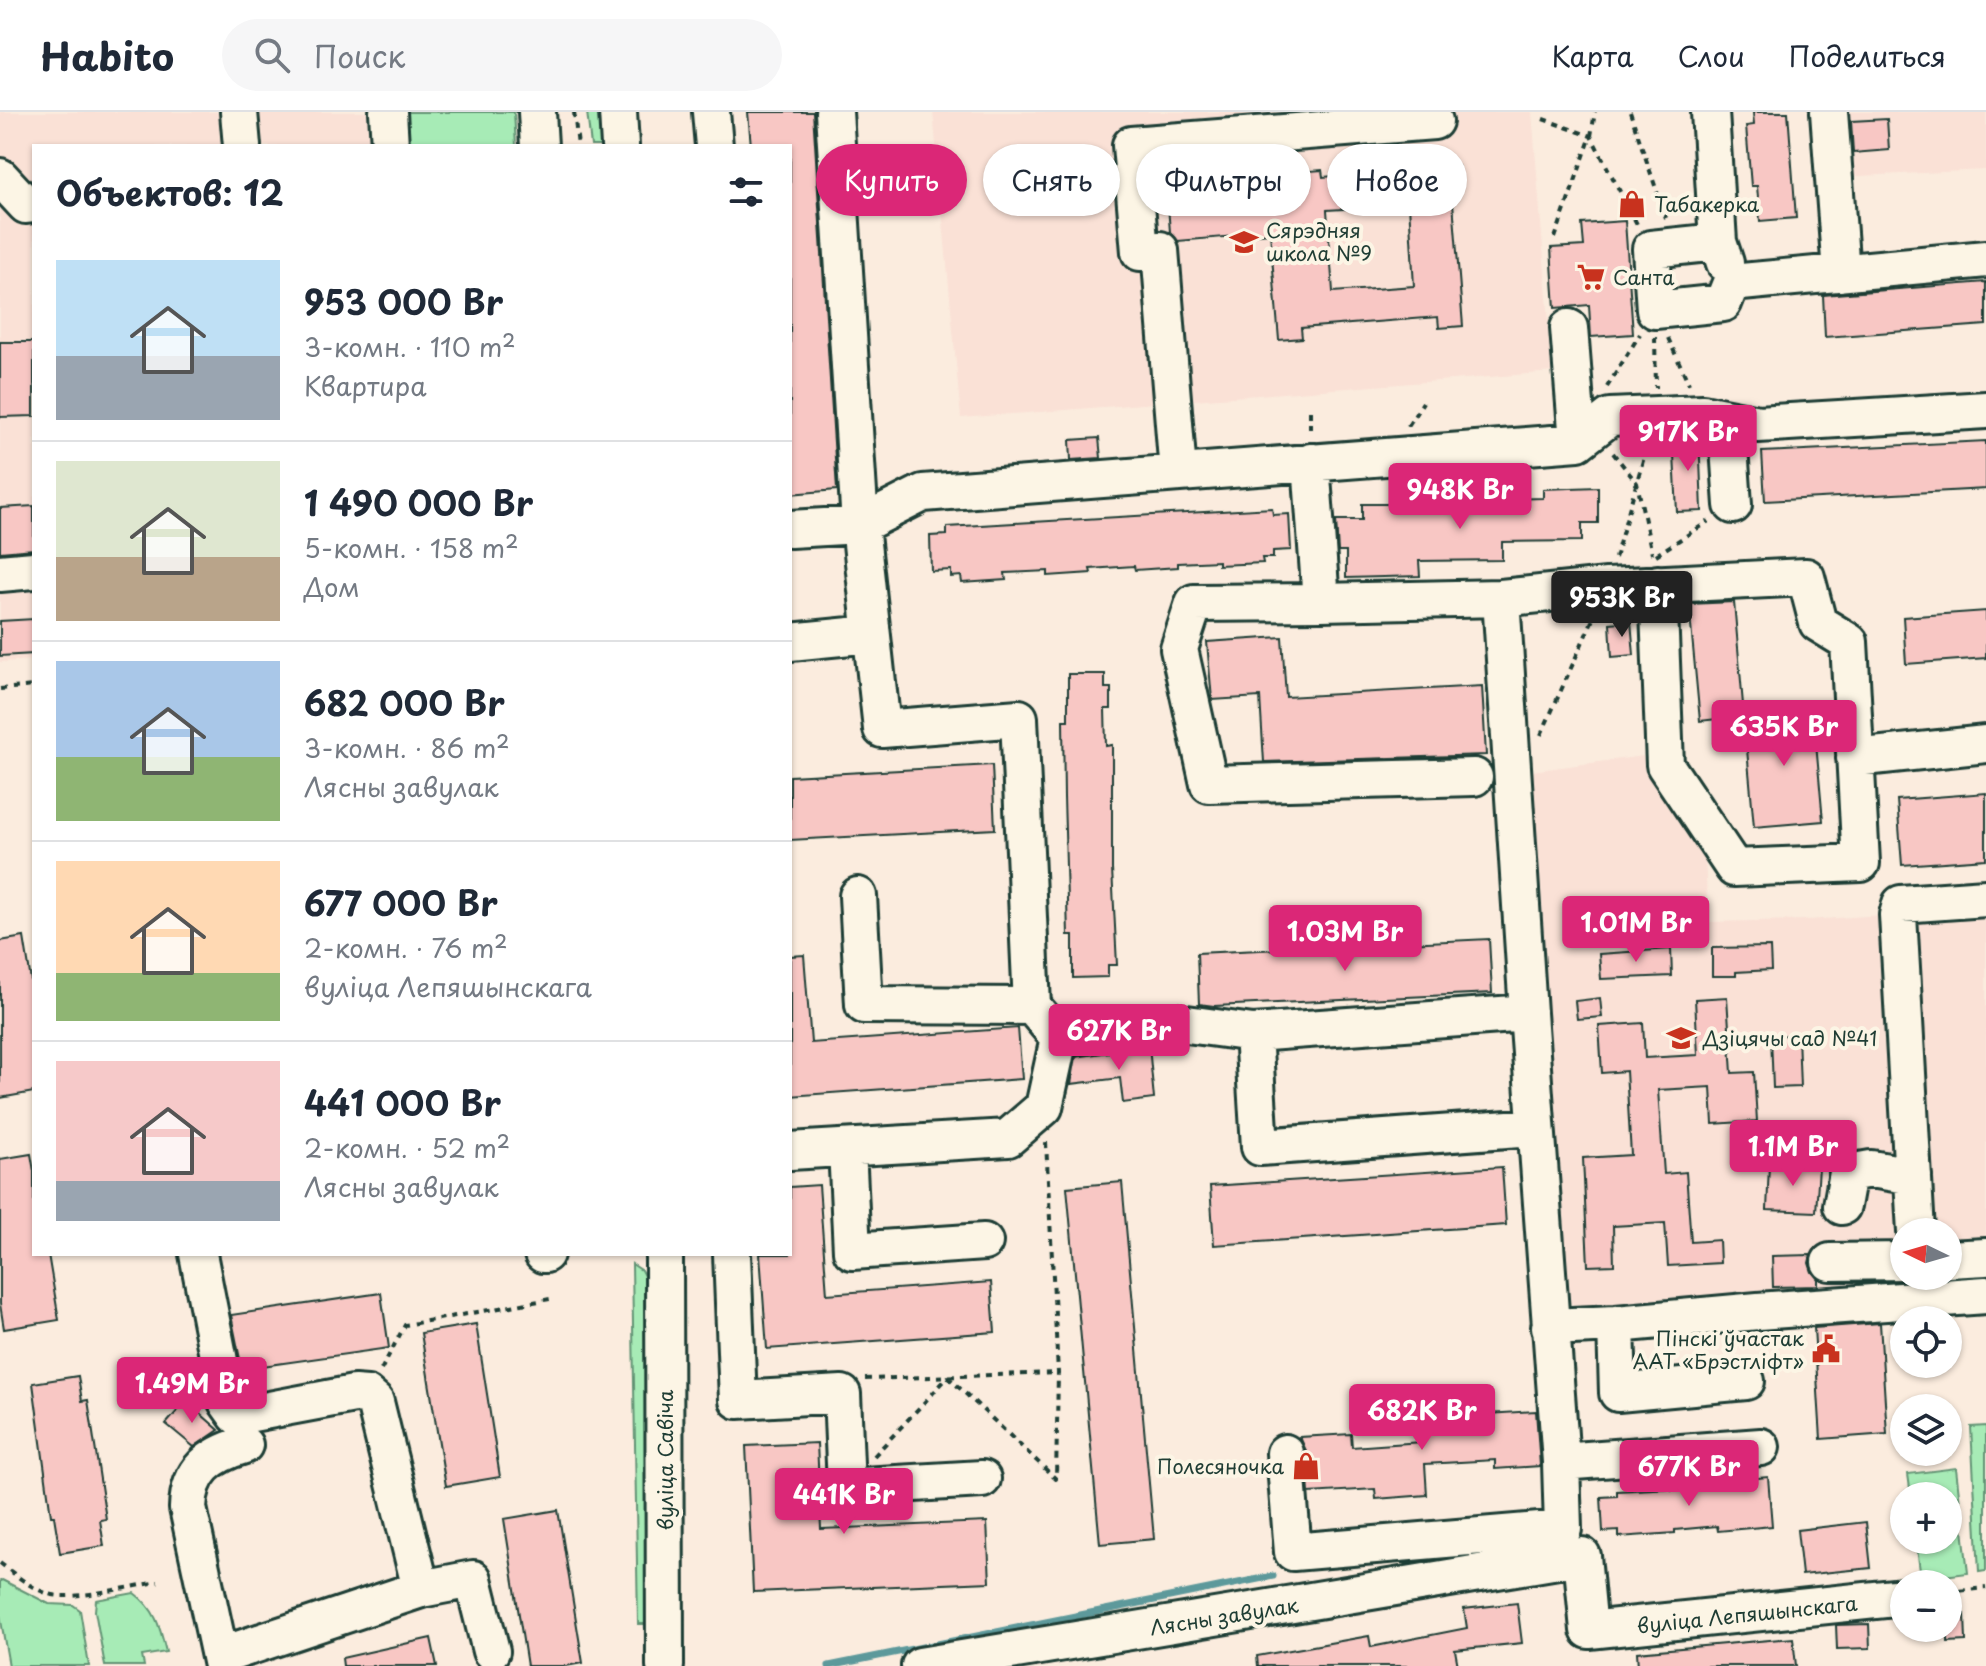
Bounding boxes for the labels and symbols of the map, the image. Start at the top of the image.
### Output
shop icon: Табакерка [1617,189,1647,219]
place label: Табакерка [1654,189,1760,219]
place label: Сярэдняя школа №9 [1266,215,1372,268]
school or university icon: Сярэдняя школа №9 [1229,227,1259,257]
supermarket icon: Санта [1576,262,1606,292]
place label: Санта [1613,262,1675,292]
pin: 917K Br [1614,405,1762,473]
pin: 948K Br [1386,463,1534,531]
pin: 953K Br [1548,571,1696,639]
pin: 635K Br [1710,700,1858,768]
pin: 1.01M Br [1553,896,1719,964]
pin: 1.03M Br [1262,905,1428,973]
pin: 627K Br [1045,1004,1193,1072]
school or university icon: Дзіцячы сад №41 [1666,1023,1696,1053]
place label: Дзіцячы сад №41 [1702,1023,1877,1053]
pin: 1.1M Br [1719,1120,1867,1188]
north arrow [1890,1218,1962,1290]
place label: Пінскі ўчастак ААТ «Брэстліфт» [1633,1323,1804,1376]
public building icon: Пінскі ўчастак ААТ «Брэстліфт» [1811,1334,1841,1364]
pin: 1.49M Br [109,1357,275,1425]
pin: 682K Br [1348,1384,1496,1452]
street label: вуліца Савіча [650,1389,680,1530]
pin: 677K Br [1615,1440,1763,1508]
place label: Полесяночка [1157,1451,1284,1481]
shop icon: Полесяночка [1291,1451,1321,1481]
pin: 441K Br [770,1468,918,1536]
street label: вуліца Лепяшынскага [1635,1587,1859,1640]
street label: Лясны завулак [1148,1589,1300,1643]

